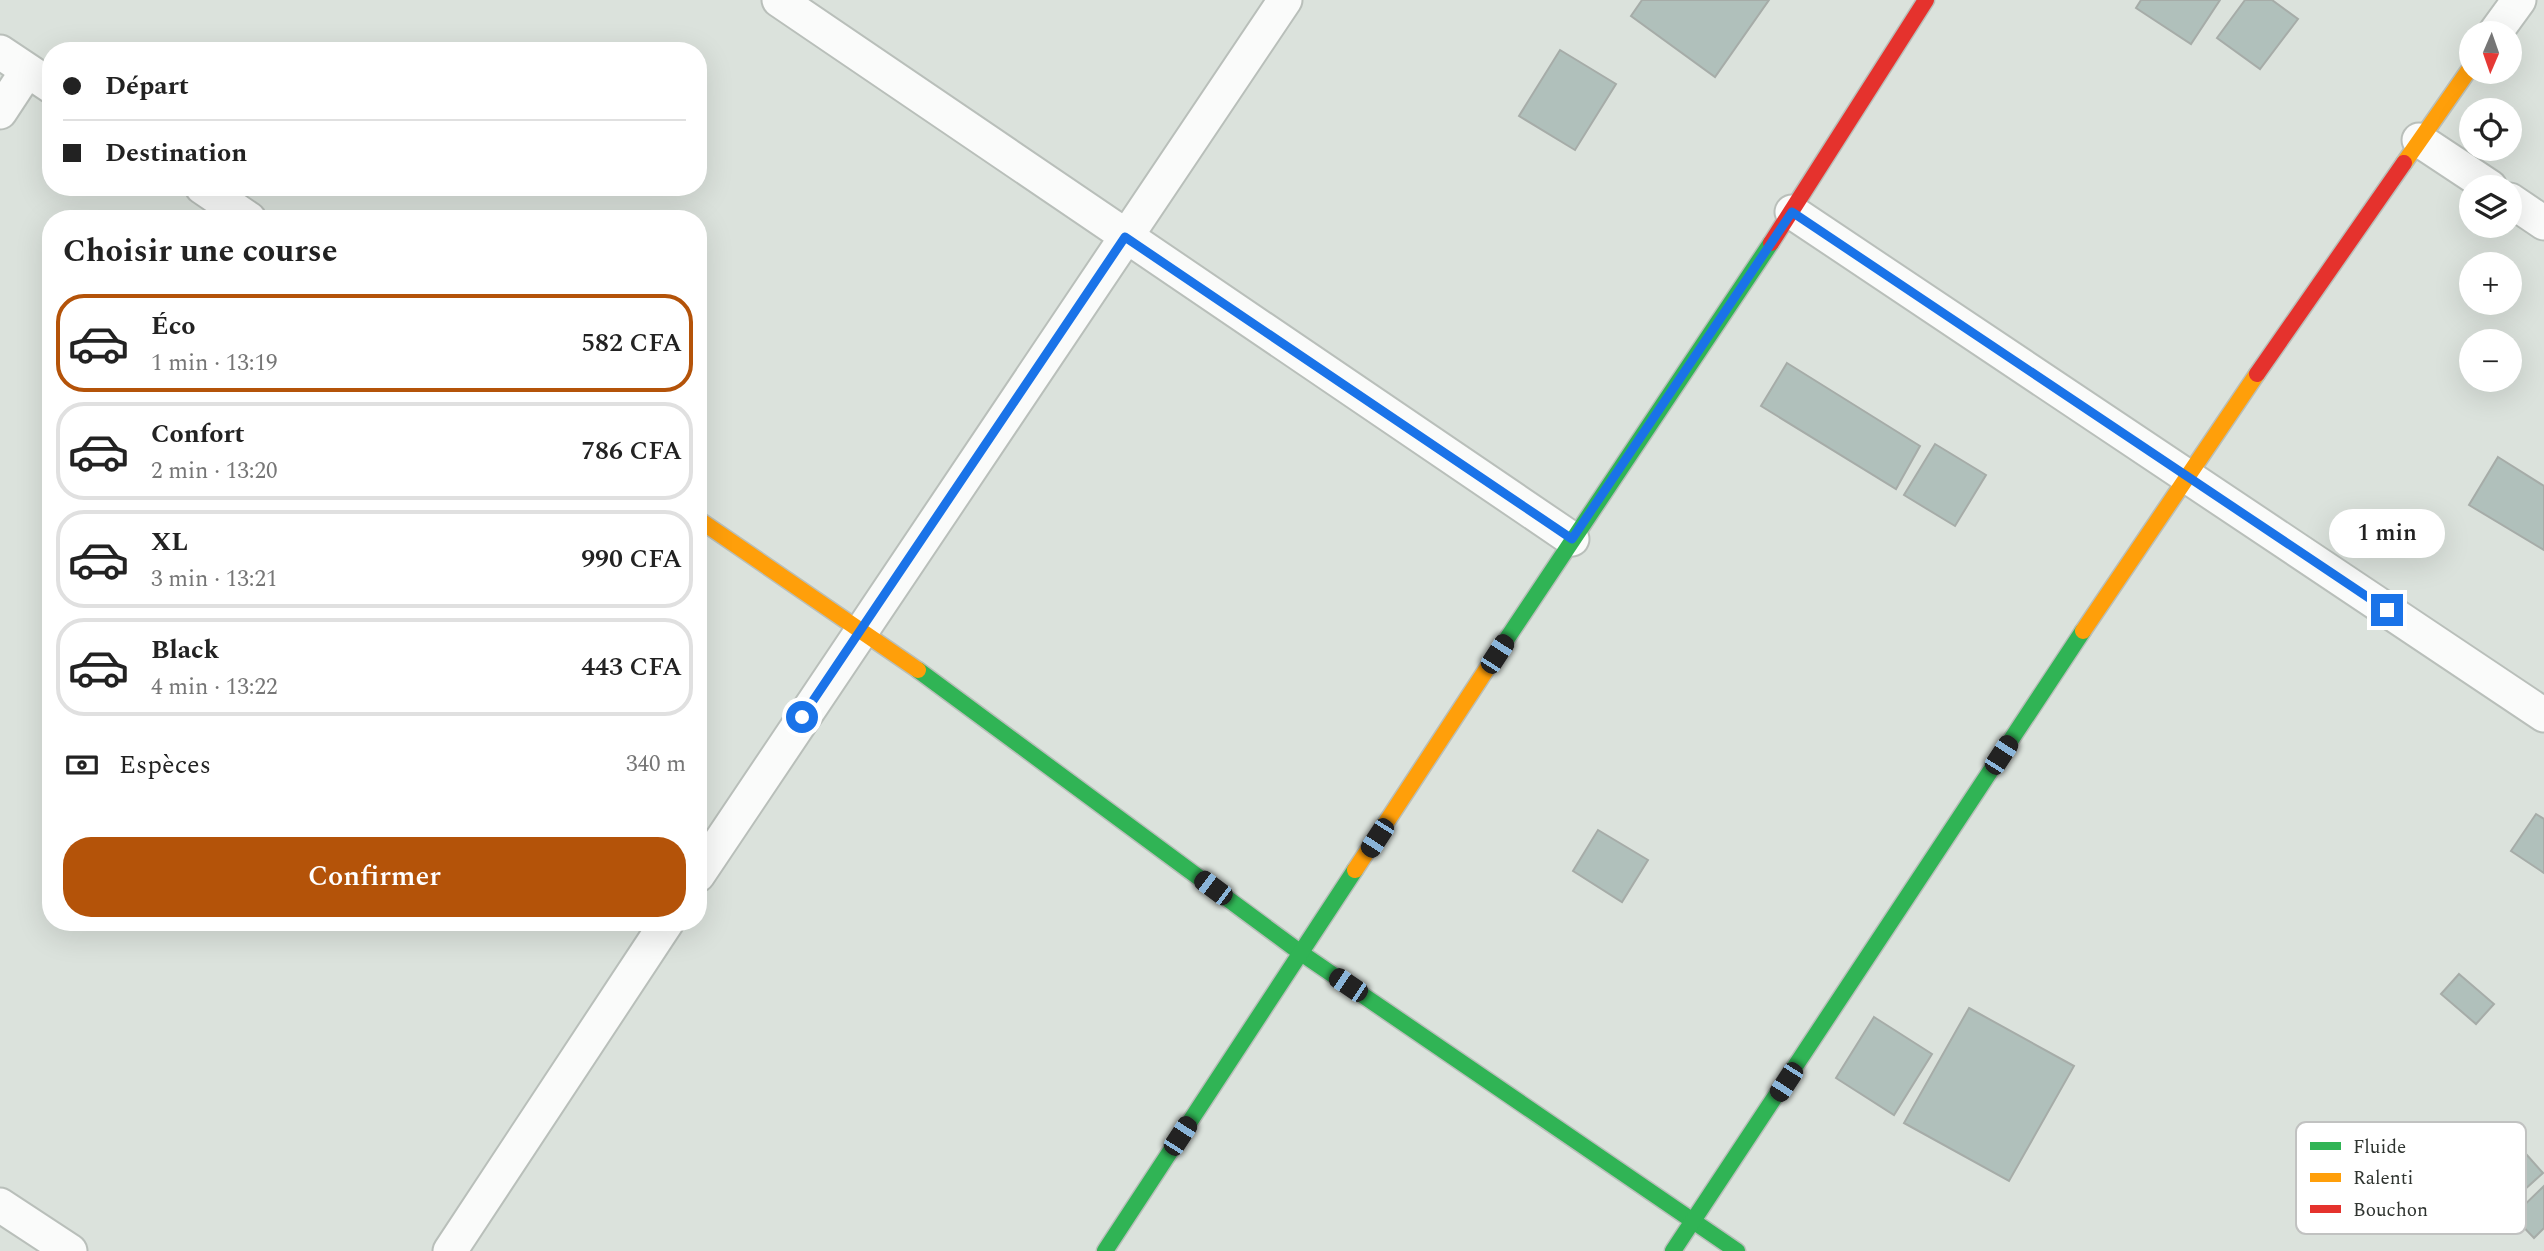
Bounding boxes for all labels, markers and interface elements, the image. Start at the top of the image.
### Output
north arrow [2459,21,2522,84]
map controls [2459,21,2522,392]
text: Départ [105,66,189,106]
button: locate [2459,98,2522,161]
text: Destination [105,133,247,173]
button: layers [2459,175,2522,238]
text: Choisir une course [63,227,338,276]
button: + [2459,252,2522,315]
text: Éco [151,306,195,346]
icon: car [67,312,130,375]
text: 582 CFA [581,323,682,363]
button: − [2459,329,2522,392]
text: 1 min · 13:19 [151,346,278,381]
text: Confort [151,414,245,454]
icon: car [67,420,130,483]
text: 786 CFA [581,431,682,471]
text: 2 min · 13:20 [151,454,278,489]
callout: 1 min [2329,508,2445,558]
text: 1 min [2357,516,2417,551]
text: XL [151,522,188,562]
icon: car [67,528,130,591]
text: 990 CFA [581,539,682,579]
text: 3 min · 13:21 [151,562,278,597]
route end [2371,594,2403,626]
text: Black [151,630,219,670]
car [1477,631,1518,677]
icon: car [67,636,130,699]
text: 443 CFA [581,647,682,687]
text: 4 min · 13:22 [151,670,278,705]
route start [786,701,818,733]
car [1981,732,2022,778]
text: Espèces [119,745,211,785]
icon: cash [63,746,101,784]
text: 340 m [626,747,686,782]
car [1357,815,1398,861]
button: Confirmer [63,837,686,917]
car [1190,867,1237,909]
car [1325,965,1372,1005]
car [1766,1059,1807,1105]
car [1160,1113,1201,1159]
legend [2296,1122,2526,1234]
text: Fluide [2353,1133,2406,1162]
text: Ralenti [2353,1164,2413,1193]
text: Bouchon [2353,1196,2428,1225]

